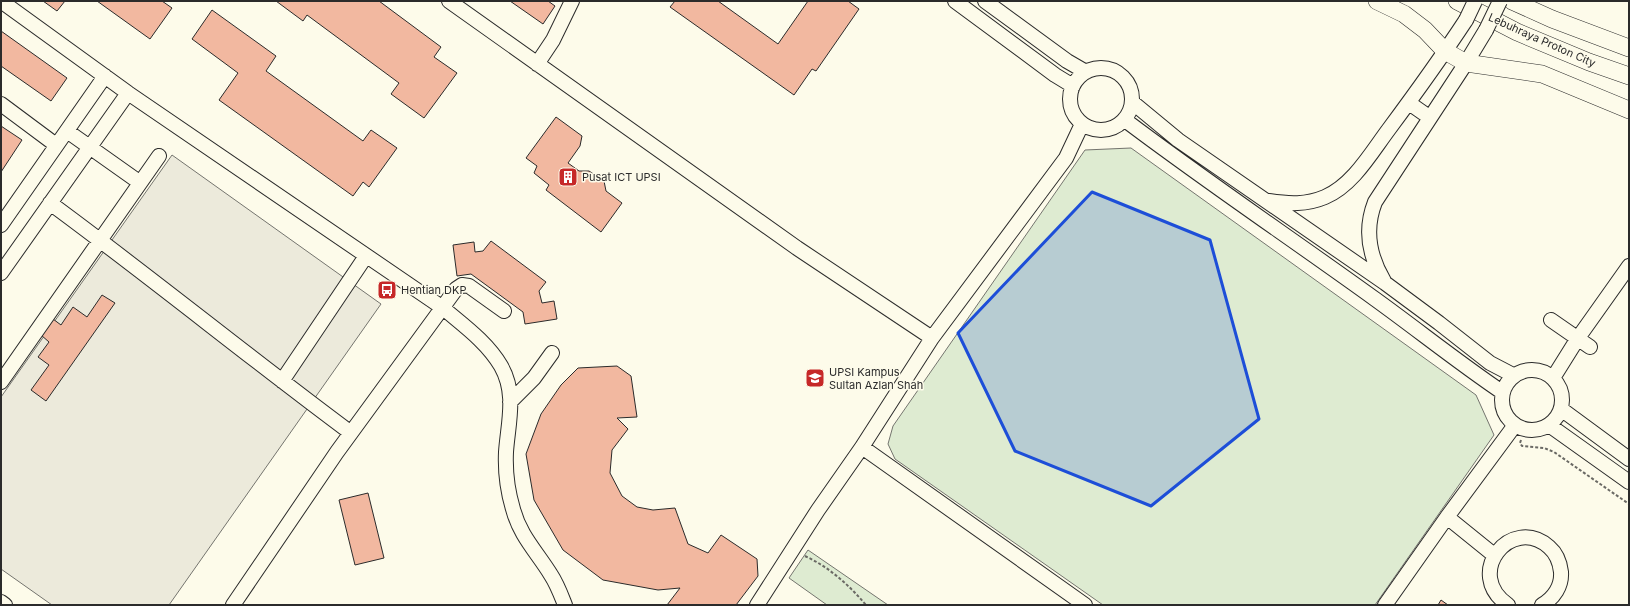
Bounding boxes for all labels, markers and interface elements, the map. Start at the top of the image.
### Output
street label: Lebuhraya Proton City [1486,10,1598,70]
building icon: Pusat ICT UPSI [557,166,579,188]
place label: Pusat ICT UPSI [582,170,661,184]
bus stop icon: Hentian DKP [376,279,398,301]
place label: Hentian DKP [401,283,466,297]
place label: UPSI Kampus Sultan Azlan Shah [829,365,923,392]
school or university icon: UPSI Kampus Sultan Azlan Shah [804,367,826,389]

